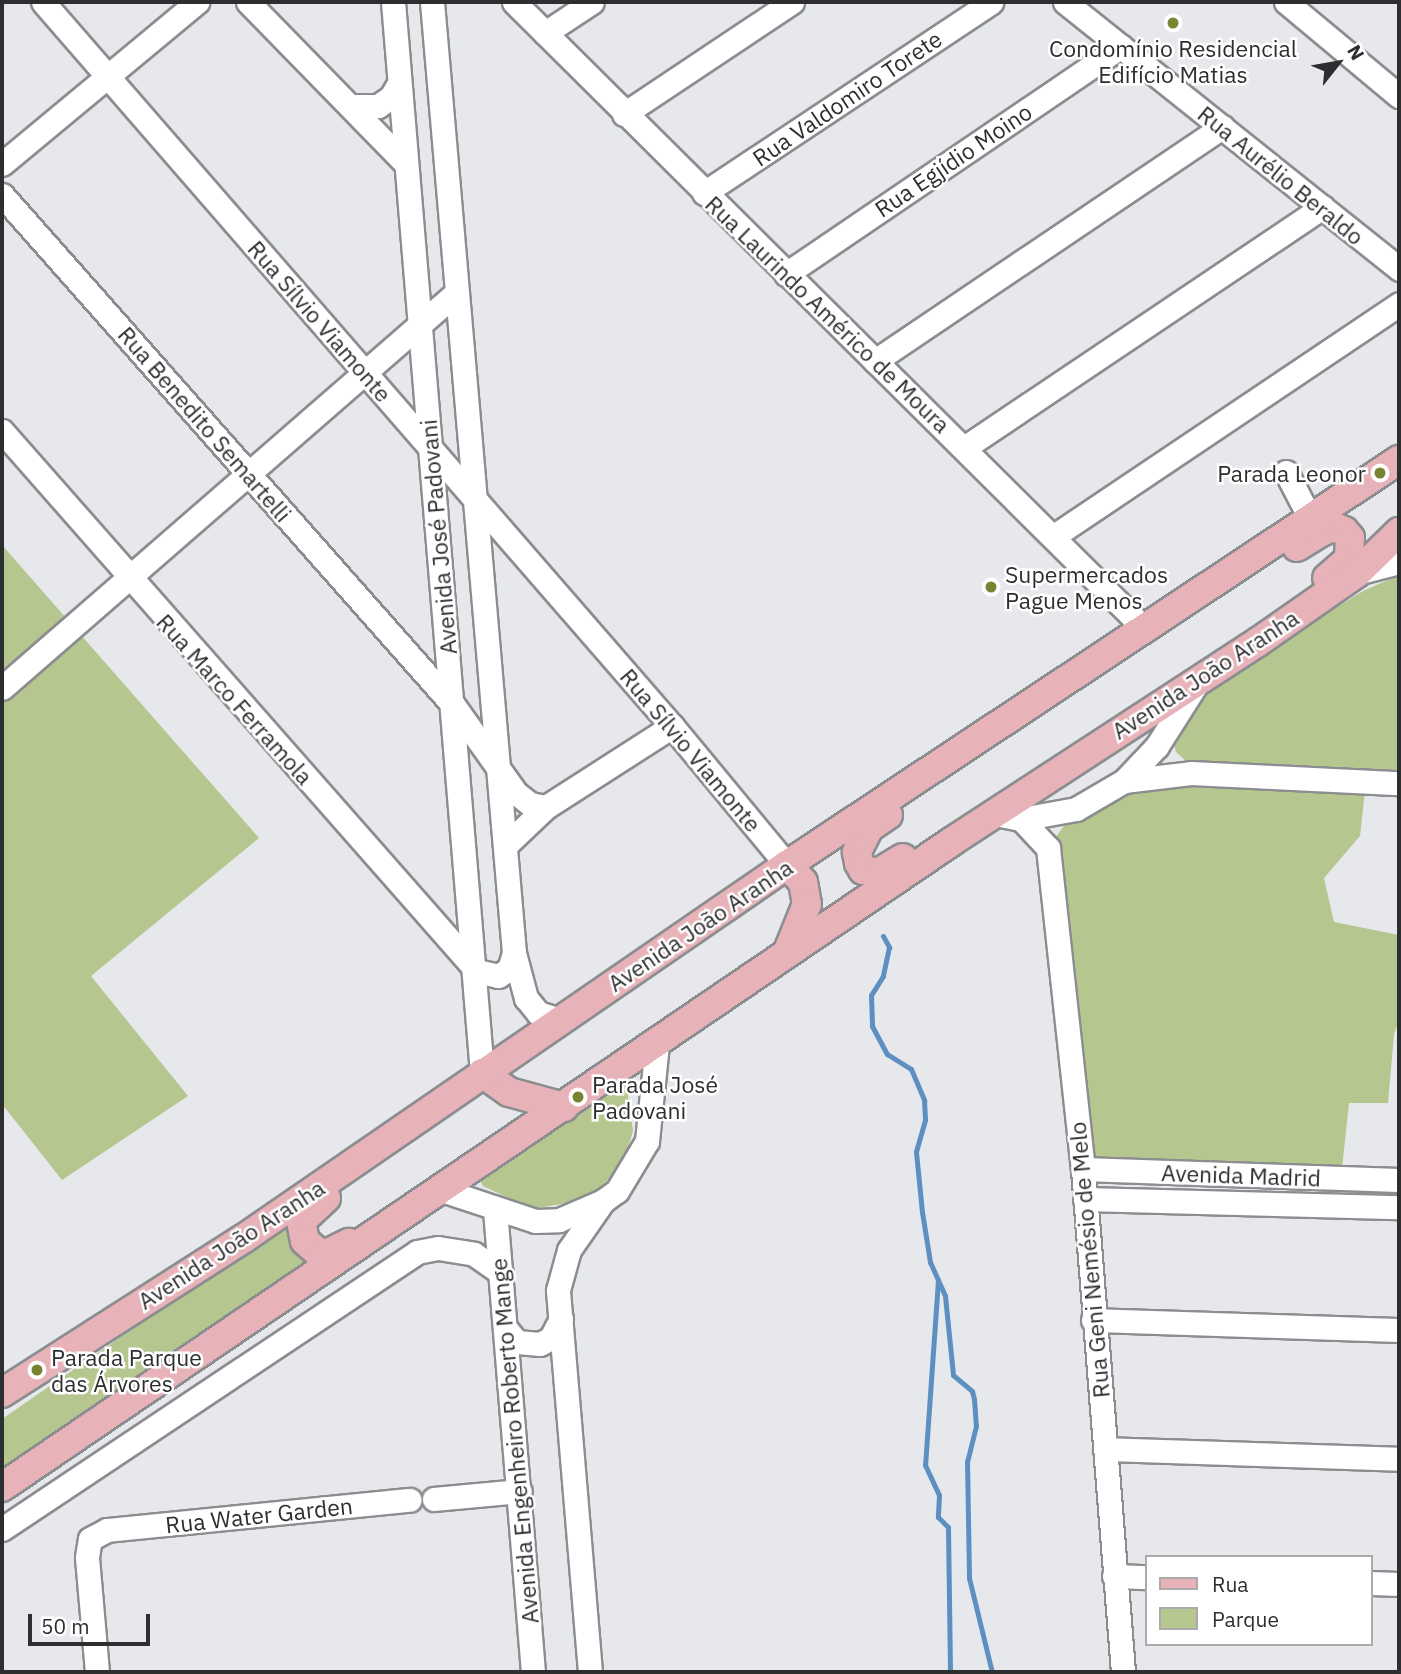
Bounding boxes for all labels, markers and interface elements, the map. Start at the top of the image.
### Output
marker: Condomínio Residencial Edifício Matias [1165,15,1181,31]
street label: Rua Valdomiro Torete [747,24,947,172]
north arrow [1303,28,1373,98]
place label: Condomínio Residencial Edifício Matias [1049,34,1297,88]
text: N [1342,40,1370,64]
street label: Rua Egjídio Moino [869,97,1037,223]
street label: Rua Aurélio Beraldo [1193,100,1369,250]
street label: Rua Laurindo Américo de Moura [700,190,956,438]
street label: Rua Sílvio Viamonte [242,235,398,407]
street label: Rua Benedito Semartelli [113,321,297,527]
street label: Avenida José Padovani [414,418,462,656]
place label: Parada Leonor [1217,459,1366,487]
marker: Parada Leonor [1372,465,1388,481]
place label: Supermercados Pague Menos [1005,560,1168,614]
marker: Supermercados Pague Menos [983,579,999,595]
street label: Avenida João Aranha [1107,603,1303,745]
street label: Rua Marco Ferramola [151,608,319,790]
street label: Rua Sílvio Viamonte [615,663,767,837]
street label: Avenida João Aranha [602,853,798,997]
place label: Parada José Padovani [592,1070,718,1124]
marker: Parada José Padovani [570,1089,586,1105]
street label: Rua Geni Nemésio de Melo [1063,1121,1115,1399]
street label: Avenida Madrid [1161,1158,1321,1192]
street label: Avenida João Aranha [133,1173,329,1315]
street label: Avenida Engenheiro Roberto Mange [484,1257,544,1625]
place label: Parada Parque das Árvores [51,1343,202,1397]
marker: Parada Parque das Árvores [29,1362,45,1378]
street label: Rua Water Garden [164,1491,354,1539]
legend [1146,1555,1373,1646]
text: Rua [1212,1570,1249,1598]
scale bar [32,1600,154,1644]
text: Parque [1212,1605,1279,1633]
text: 50 m [41,1612,90,1640]

